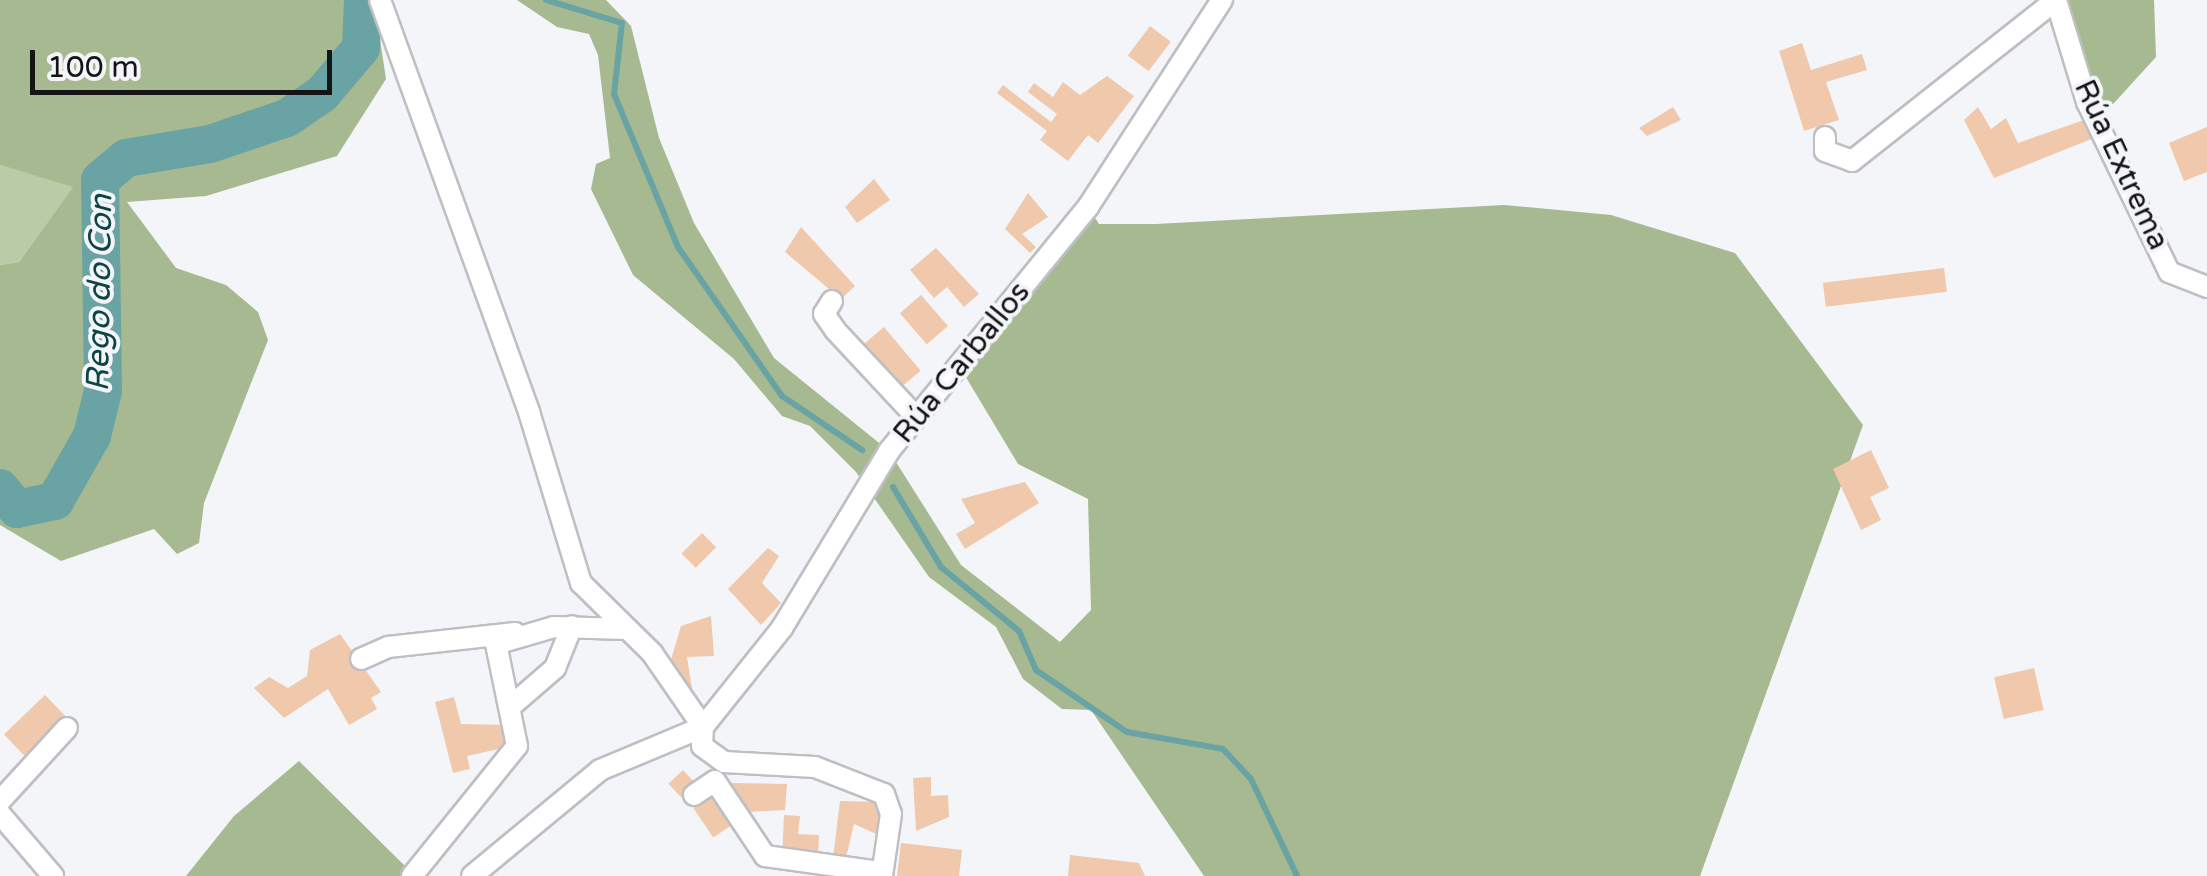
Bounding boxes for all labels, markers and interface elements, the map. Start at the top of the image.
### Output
scale bar [35,30,338,92]
text: 100 m [47,49,139,86]
street label: Rúa Extrema [2066,74,2176,256]
water label: Rego do Con [79,194,121,392]
street label: Rúa Carballos [886,275,1038,451]

